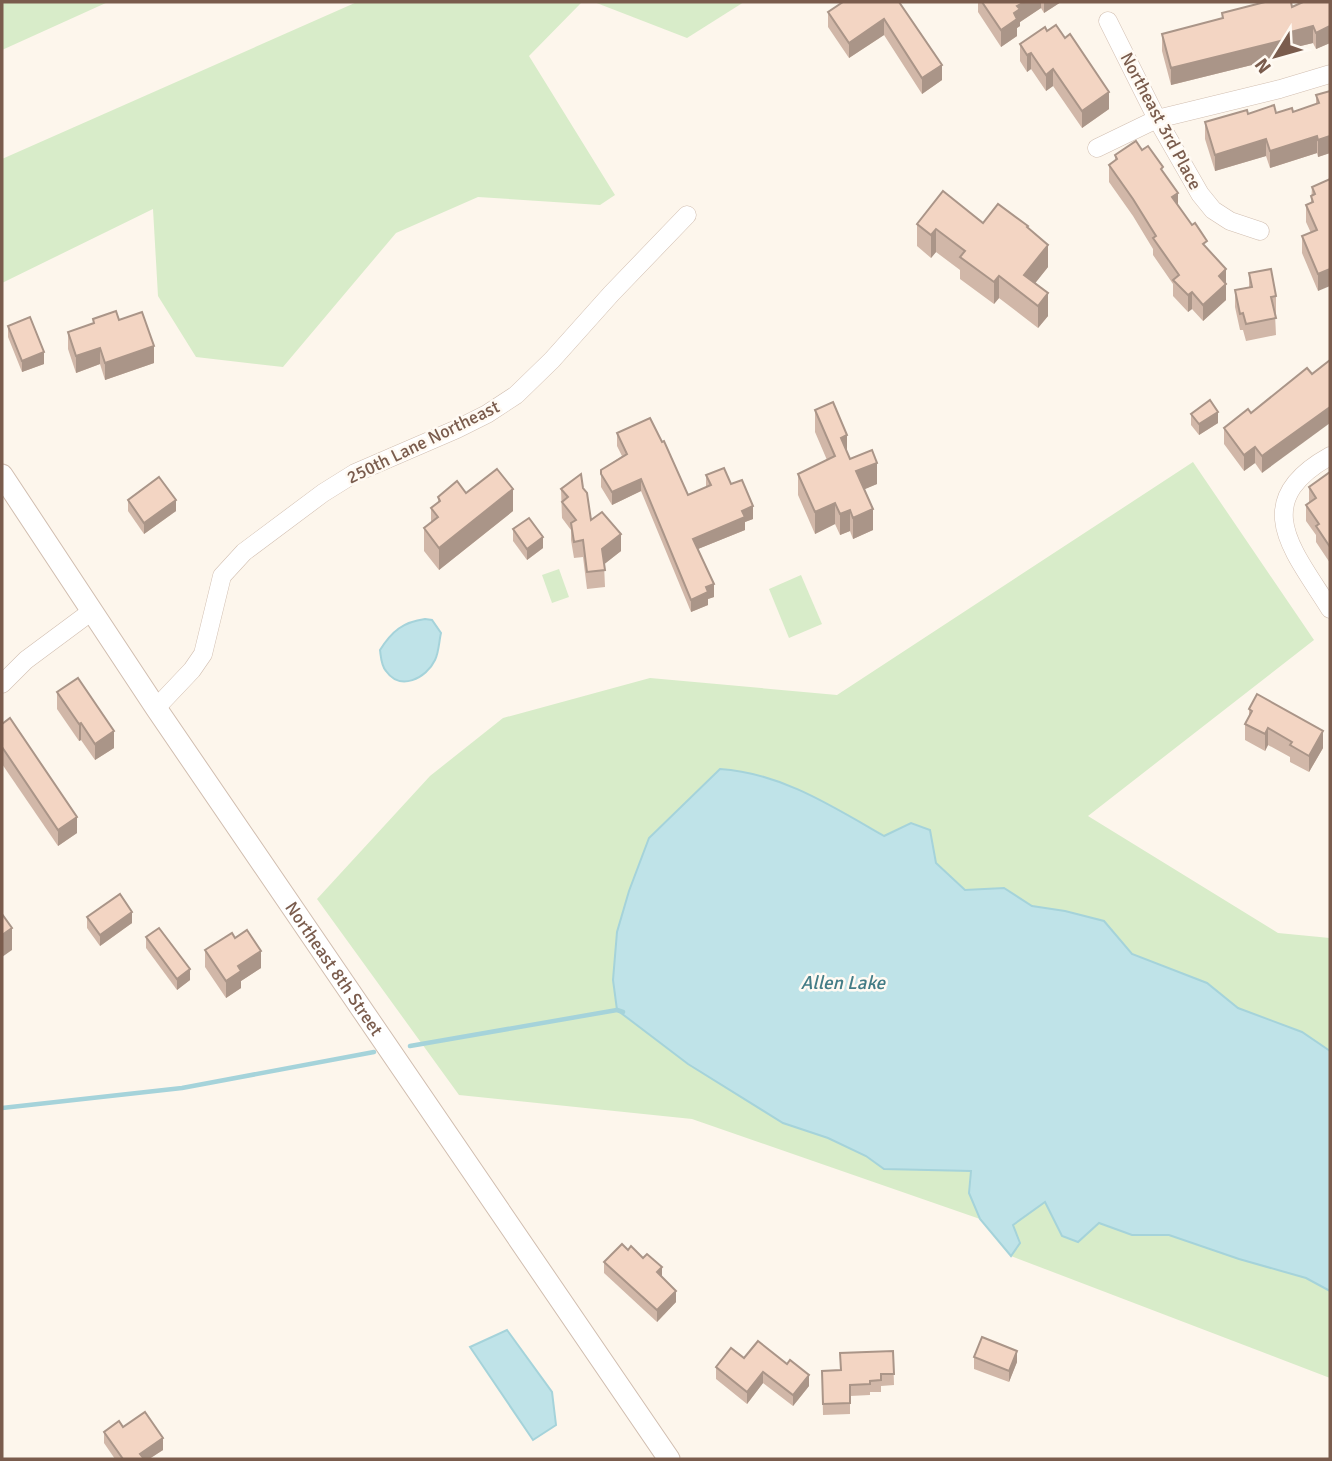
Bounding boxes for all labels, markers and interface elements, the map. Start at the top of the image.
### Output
north arrow [1241,21,1311,91]
street label: Northeast 3rd Place [1115,48,1207,194]
text: N [1250,53,1277,78]
street label: 250th Lane Northeast [343,395,503,489]
street label: Northeast 8th Street [280,897,388,1040]
water label: Allen Lake [801,971,887,995]

